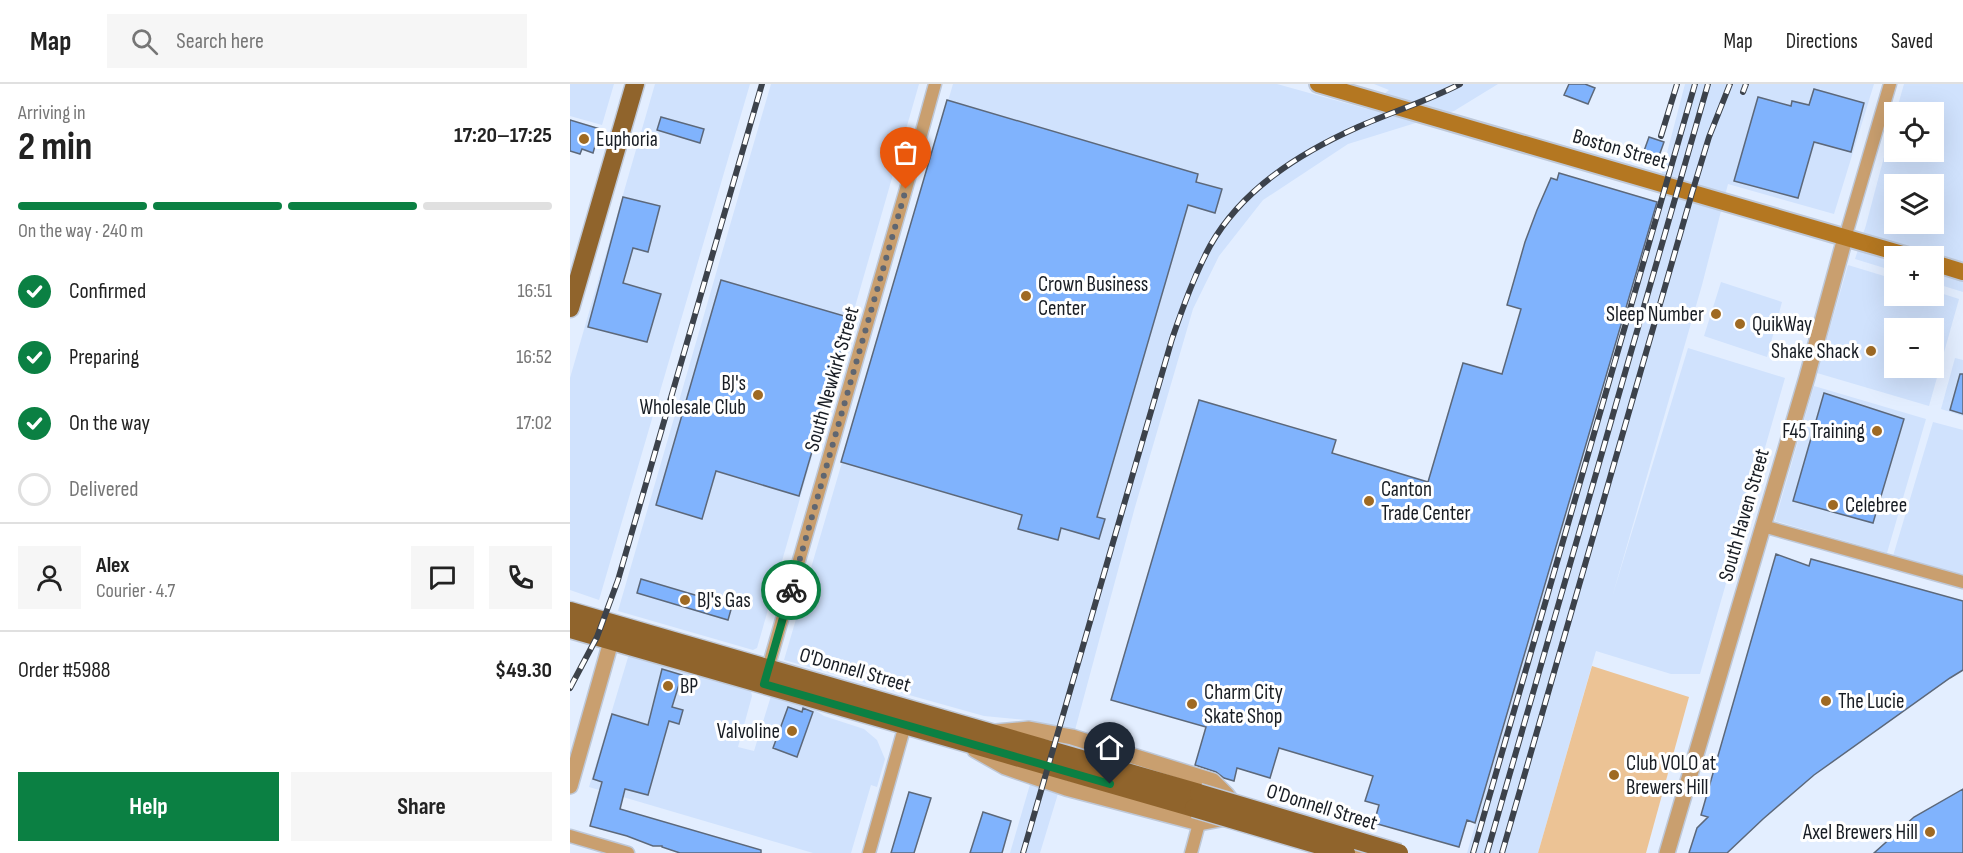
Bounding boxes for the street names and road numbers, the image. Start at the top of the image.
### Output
street label: Boston Street [1570,124,1670,174]
street label: South Newkirk Street [799,304,865,454]
street label: South Haven Street [1713,446,1775,584]
street label: O'Donnell Street [796,642,914,698]
street label: O'Donnell Street [1264,778,1380,836]

